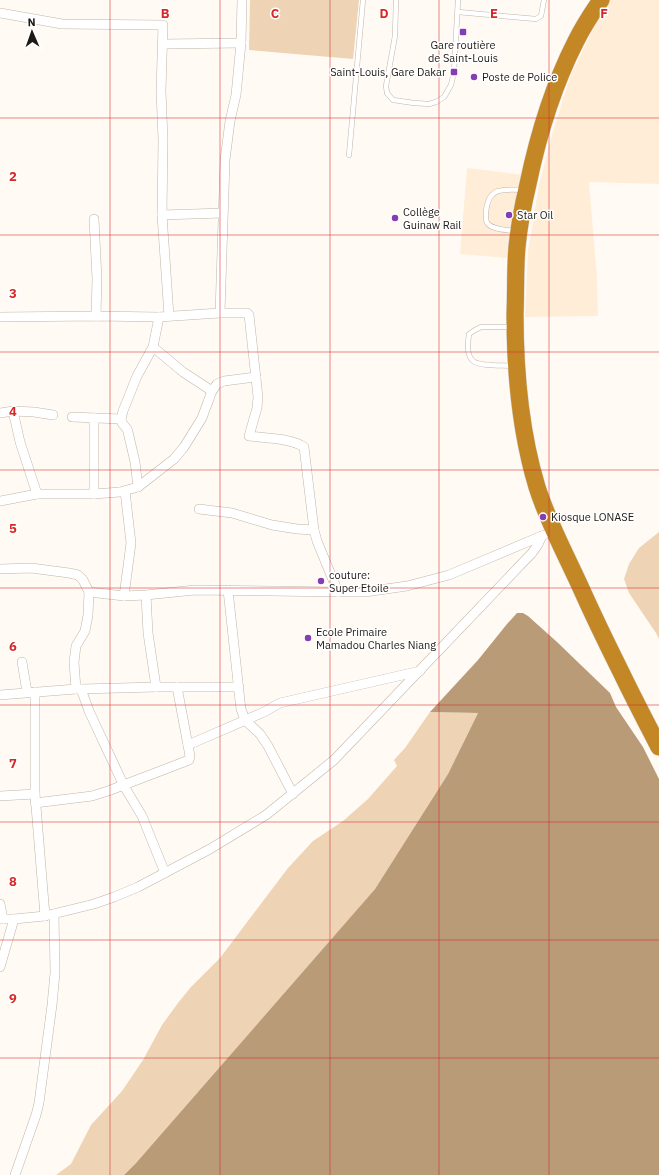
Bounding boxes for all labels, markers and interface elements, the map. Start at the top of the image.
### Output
text: B [161,5,170,22]
text: C [271,5,280,22]
text: D [379,5,389,22]
text: E [490,5,498,22]
text: F [600,5,608,22]
north arrow [12,12,52,52]
text: N [27,15,36,29]
marker: Gare routière de Saint-Louis [458,27,468,37]
place label: Gare routière de Saint-Louis [428,38,498,65]
place label: Saint-Louis, Gare Dakar [330,65,446,79]
marker: Saint-Louis, Gare Dakar [449,67,459,77]
place label: Poste de Police [482,70,557,84]
marker: Poste de Police [469,72,479,82]
text: 2 [9,168,17,185]
place label: Collège Guinaw Rail [403,205,461,232]
place label: Star Oil [517,208,553,222]
marker: Star Oil [504,210,514,220]
marker: Collège Guinaw Rail [390,213,400,223]
text: 3 [9,285,17,302]
text: 4 [9,403,17,420]
place label: Kiosque LONASE [551,510,634,524]
marker: Kiosque LONASE [538,512,548,522]
text: 5 [9,520,17,537]
place label: couture: Super Etoile [329,568,389,595]
marker: couture: Super Etoile [316,576,326,586]
place label: Ecole Primaire Mamadou Charles Niang [316,625,436,652]
marker: Ecole Primaire Mamadou Charles Niang [303,633,313,643]
text: 6 [9,638,17,655]
text: 7 [9,755,17,772]
text: 8 [9,873,17,890]
text: 9 [9,990,17,1007]

